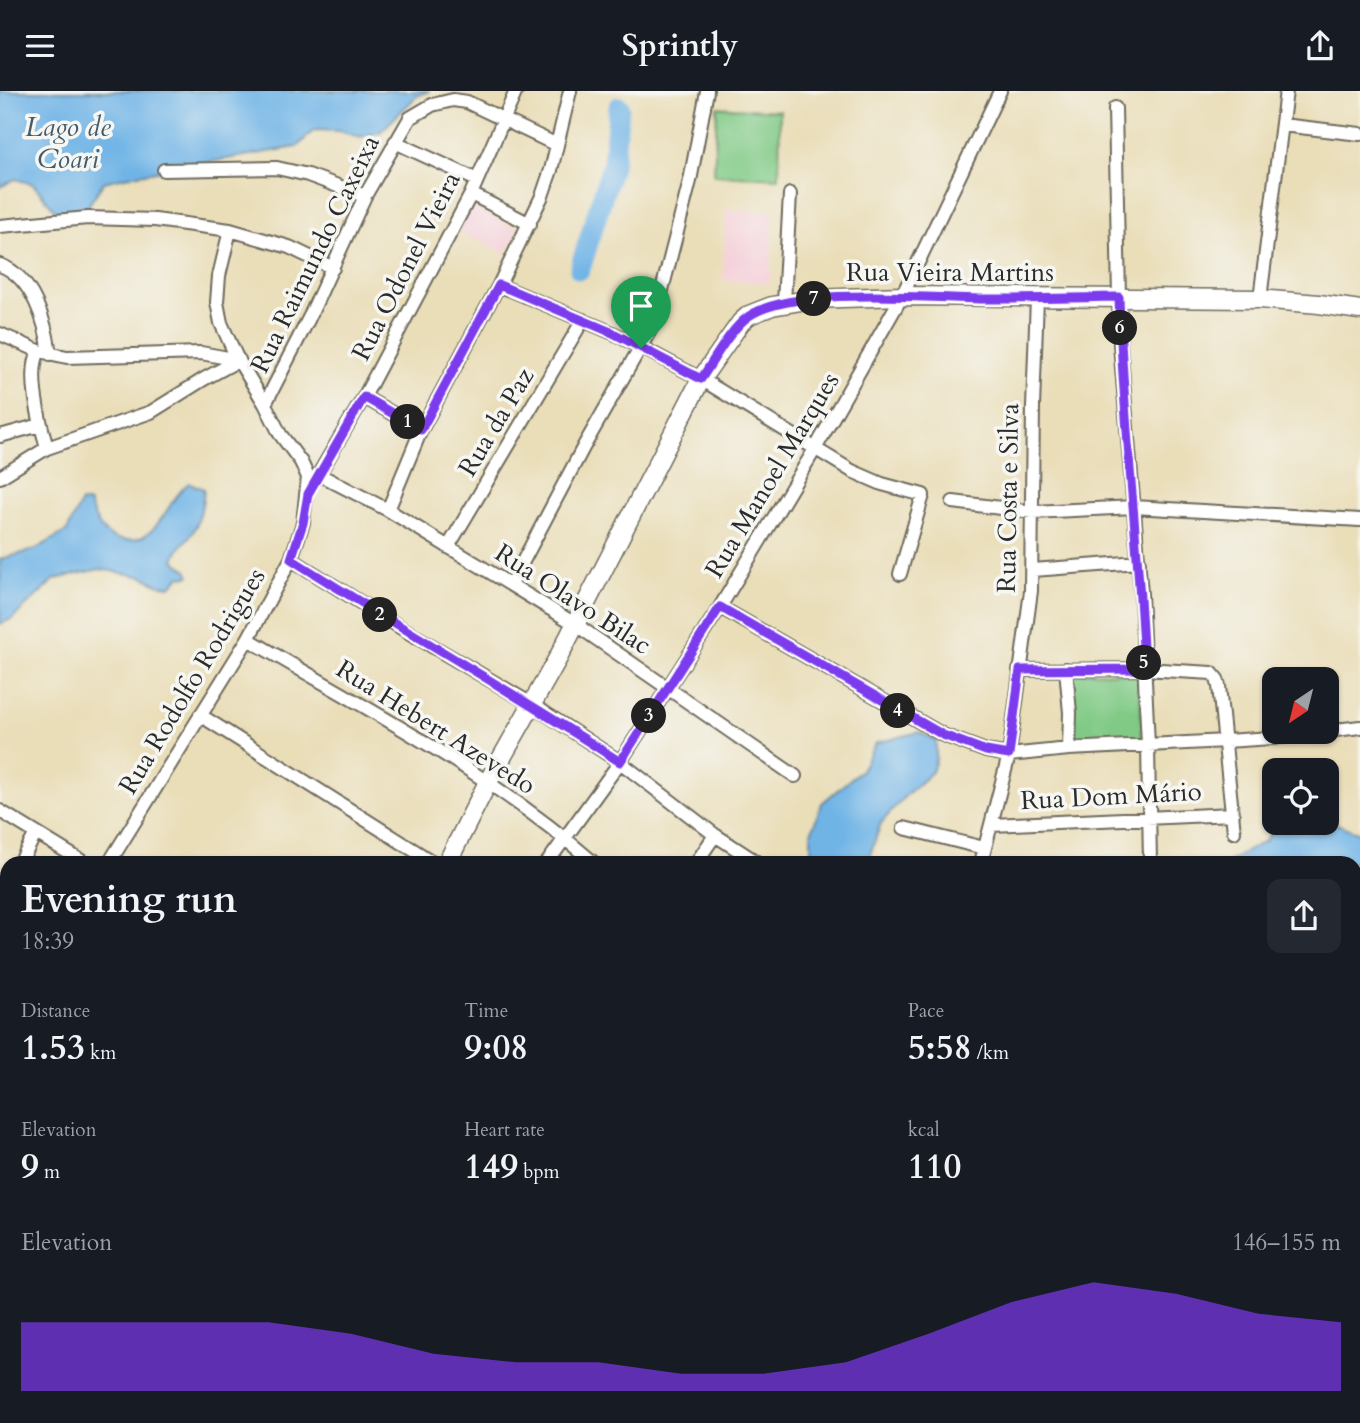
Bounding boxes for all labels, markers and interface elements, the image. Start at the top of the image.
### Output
text: Sprintly [622,24,738,68]
icon: menu [21,27,59,65]
icon: share [1301,27,1339,65]
water label: Lago de Coari [25,108,111,178]
street label: Rua Raimundo Caxeixa [242,129,388,379]
street label: Rua Odonel Vieira [343,166,469,366]
street label: Rua Vieira Martins [846,255,1054,290]
pin [611,276,671,348]
pin: 7 [796,281,832,317]
text: 7 [809,285,818,311]
icon: arrive [622,287,660,325]
pin: 6 [1102,310,1138,345]
text: 6 [1115,314,1124,340]
street label: Rua da Paz [450,361,542,483]
street label: Rua Manoel Marques [697,366,847,584]
street label: Rua Costa e Silva [989,403,1027,593]
pin: 1 [390,405,426,439]
text: 1 [403,408,412,434]
street label: Rua Olavo Bilac [488,535,658,663]
street label: Rua Rodolfo Rodrigues [111,561,273,801]
pin: 2 [362,597,398,633]
text: 2 [375,601,384,627]
pin: 5 [1126,645,1162,681]
text: 5 [1139,649,1148,675]
street label: Rua Hebert Azevedo [330,651,542,803]
north arrow [1262,667,1339,744]
map controls [1262,667,1339,835]
pin: 4 [880,693,916,729]
text: 4 [893,697,902,723]
pin: 3 [632,699,666,733]
text: 3 [644,702,653,728]
button: locate [1262,758,1339,835]
street label: Rua Dom Mário [1020,774,1202,818]
text: Evening run [21,874,237,926]
button: share [1267,879,1341,953]
text: 18:39 [21,926,74,957]
text: Distance [21,998,90,1024]
text: Time [464,998,508,1024]
text: Pace [908,998,944,1024]
text: 1.53 [21,1024,85,1072]
text: 9:08 [464,1024,528,1072]
text: 5:58 [908,1024,972,1072]
text: km [85,1040,116,1066]
text: /km [972,1040,1009,1066]
text: Elevation [21,1117,96,1143]
text: Heart rate [464,1117,545,1143]
text: kcal [908,1117,940,1143]
text: 9 [21,1143,39,1191]
text: 149 [464,1143,518,1191]
text: 110 [908,1143,961,1191]
text: m [39,1159,60,1185]
text: bpm [518,1159,560,1185]
text: Elevation [21,1227,112,1258]
text: 146–155 m [1232,1227,1341,1258]

